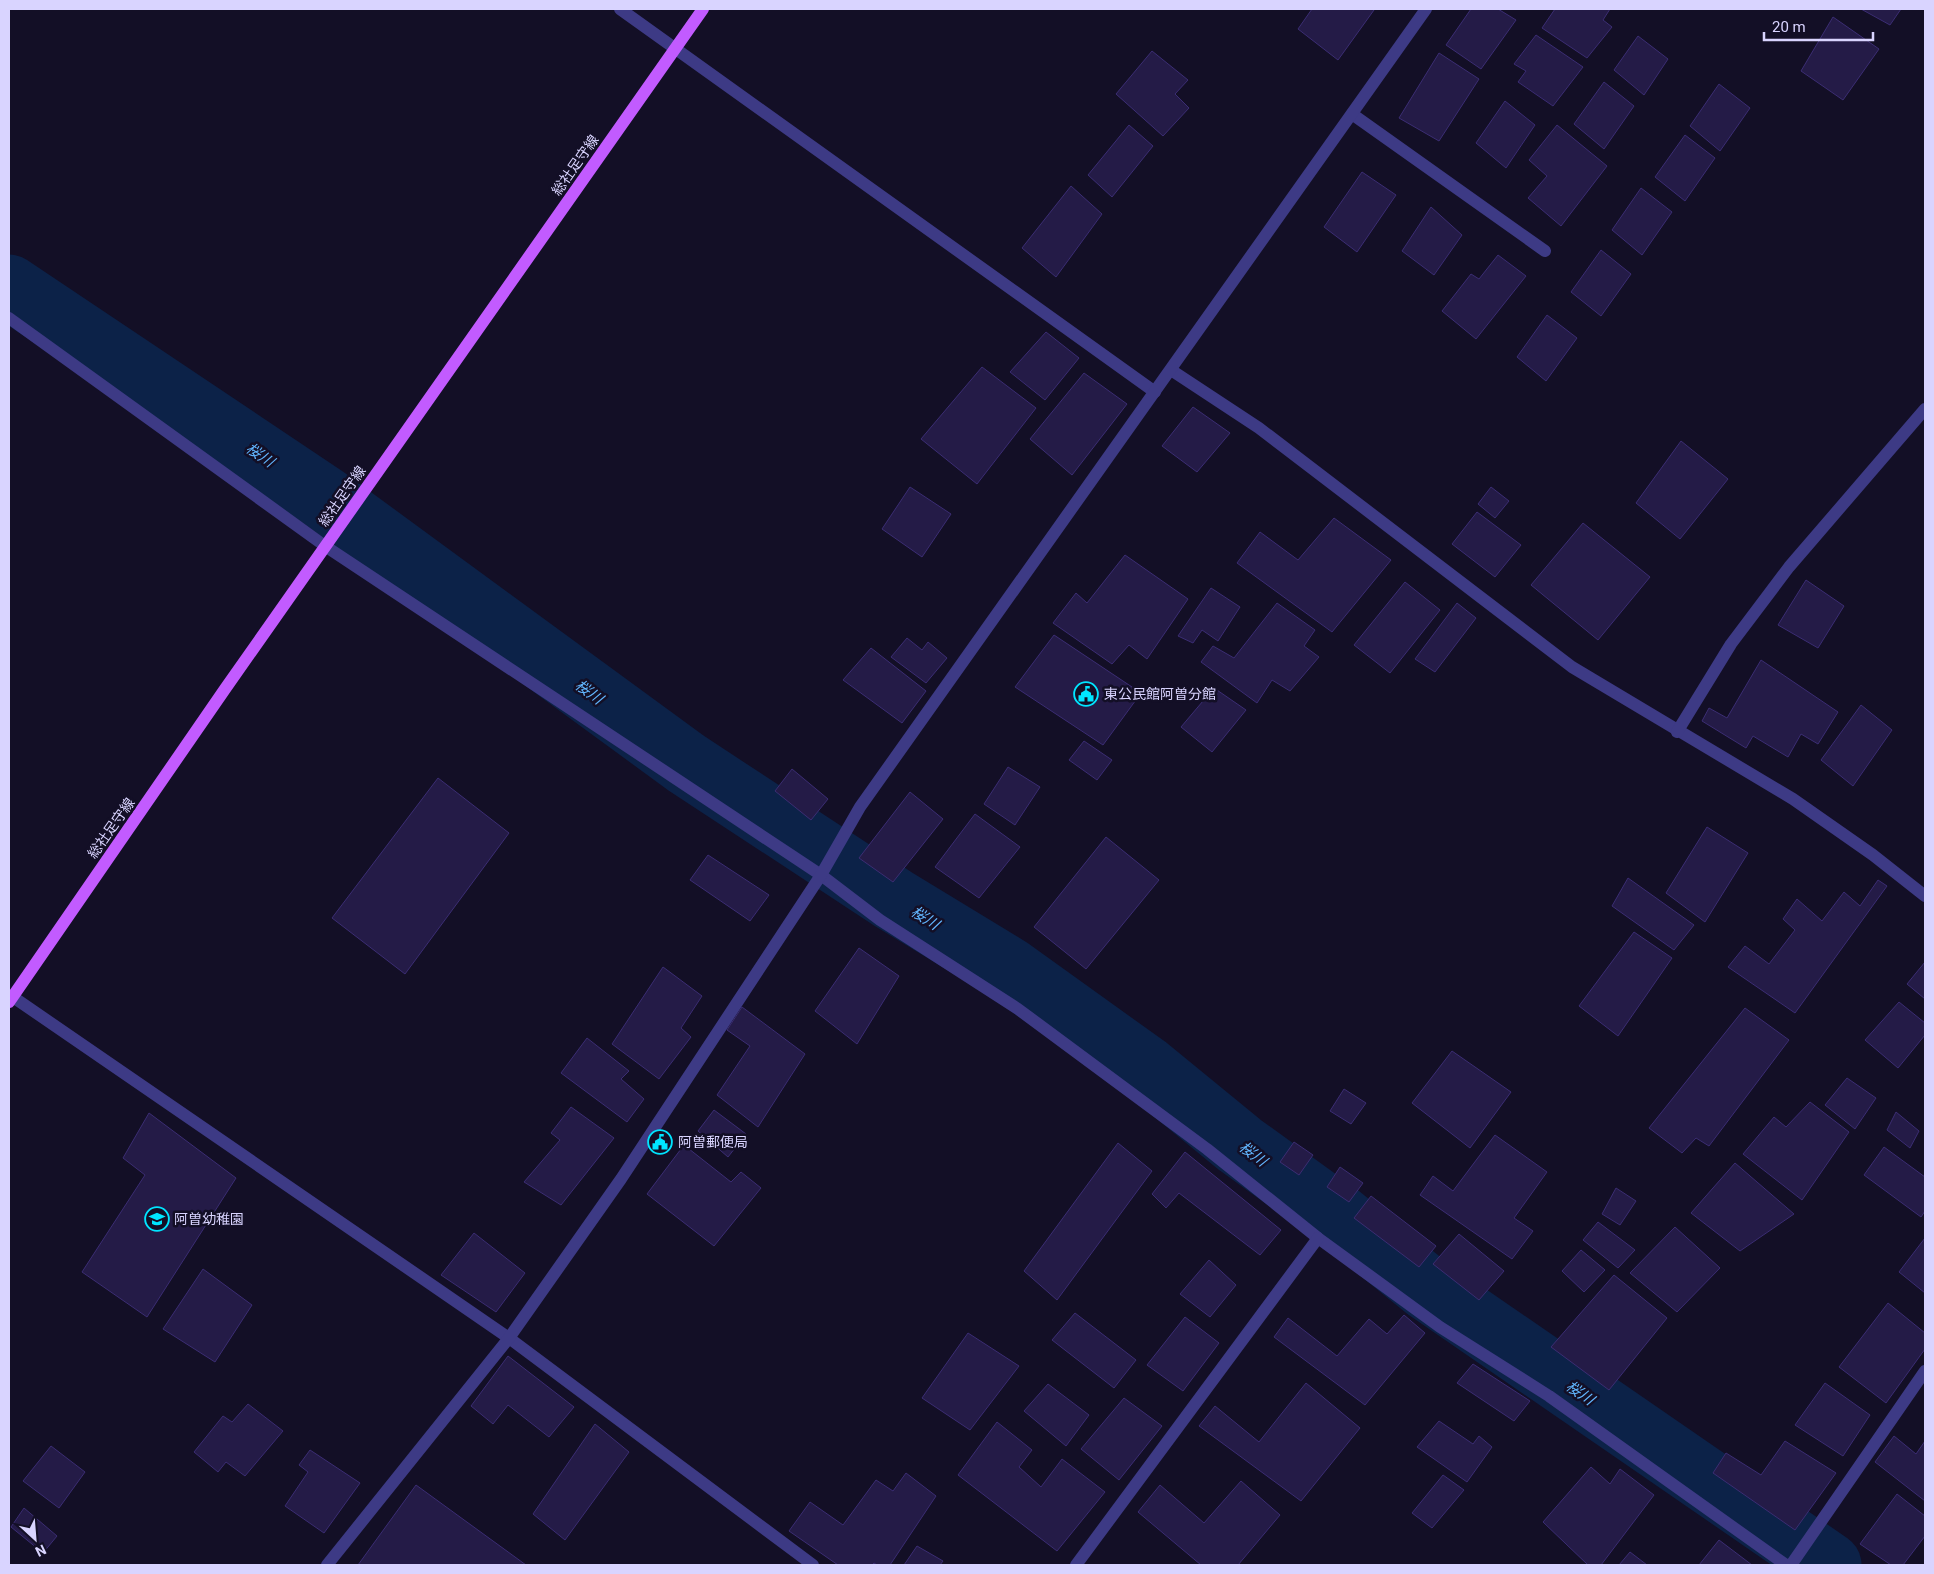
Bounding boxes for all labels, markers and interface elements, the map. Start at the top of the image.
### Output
scale bar [1764,10,1873,42]
text: 20 m [1772,18,1806,36]
street label: 総社足守線 [548,132,602,198]
water label: 桜川 [243,439,279,472]
street label: 総社足守線 [315,463,369,529]
water label: 桜川 [572,676,608,709]
public building icon: 東公民館阿曽分館 [1073,681,1099,707]
place label: 東公民館阿曽分館 [1104,686,1216,702]
street label: 総社足守線 [84,795,138,861]
water label: 桜川 [908,902,944,935]
public building icon: 阿曽郵便局 [647,1129,673,1155]
place label: 阿曽郵便局 [678,1134,748,1150]
water label: 桜川 [1236,1138,1272,1171]
school or university icon: 阿曽幼稚園 [144,1206,170,1232]
place label: 阿曽幼稚園 [174,1211,244,1227]
water label: 桜川 [1563,1377,1599,1410]
north arrow [10,1514,60,1564]
text: N [33,1541,49,1560]

